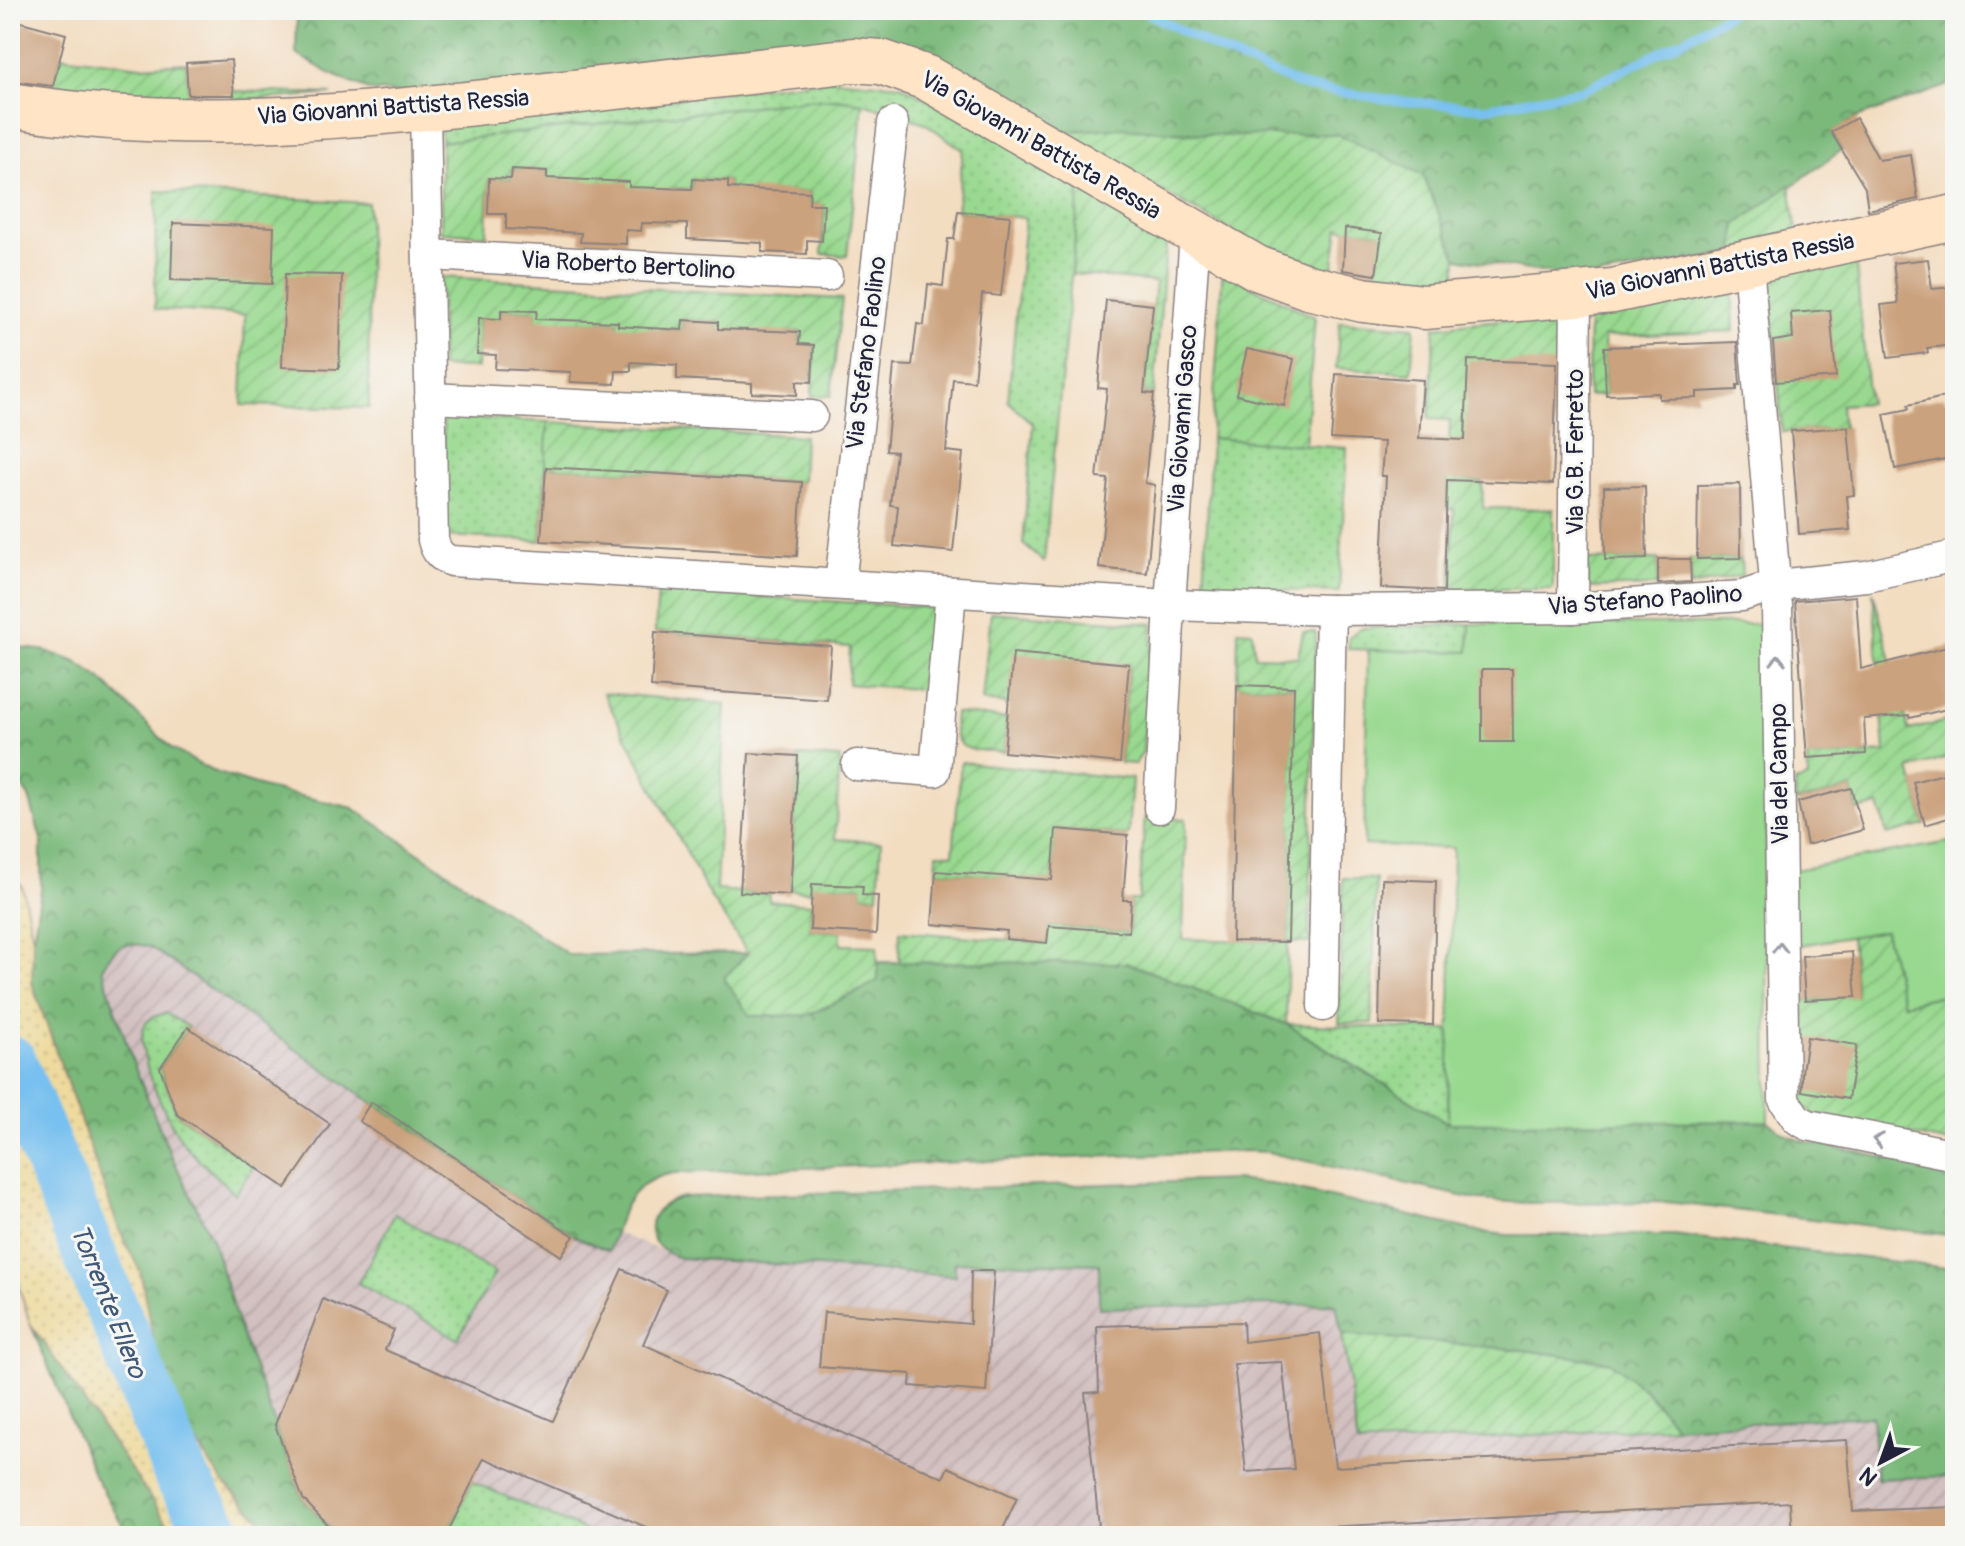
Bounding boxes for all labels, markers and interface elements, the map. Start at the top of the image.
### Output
street label: Via Giovanni Battista Ressia [915,65,1166,226]
street label: Via Giovanni Battista Ressia [256,84,530,131]
street label: Via Giovanni Battista Ressia [1583,226,1857,307]
street label: Via Roberto Bertolino [520,245,736,286]
street label: Via Stefano Paolino [840,254,893,452]
street label: Via Giovanni Gasco [1161,324,1204,514]
street label: Via G.B. Ferretto [1561,369,1590,535]
street label: Via Stefano Paolino [1547,579,1743,622]
one-way arrow [1769,653,1787,666]
street label: Via del Campo [1764,703,1795,845]
one-way arrow [1772,941,1789,954]
one-way arrow [1872,1133,1885,1150]
water label: Torrente Ellero [63,1220,154,1385]
north arrow [1841,1422,1921,1502]
text: N [1854,1461,1883,1492]

